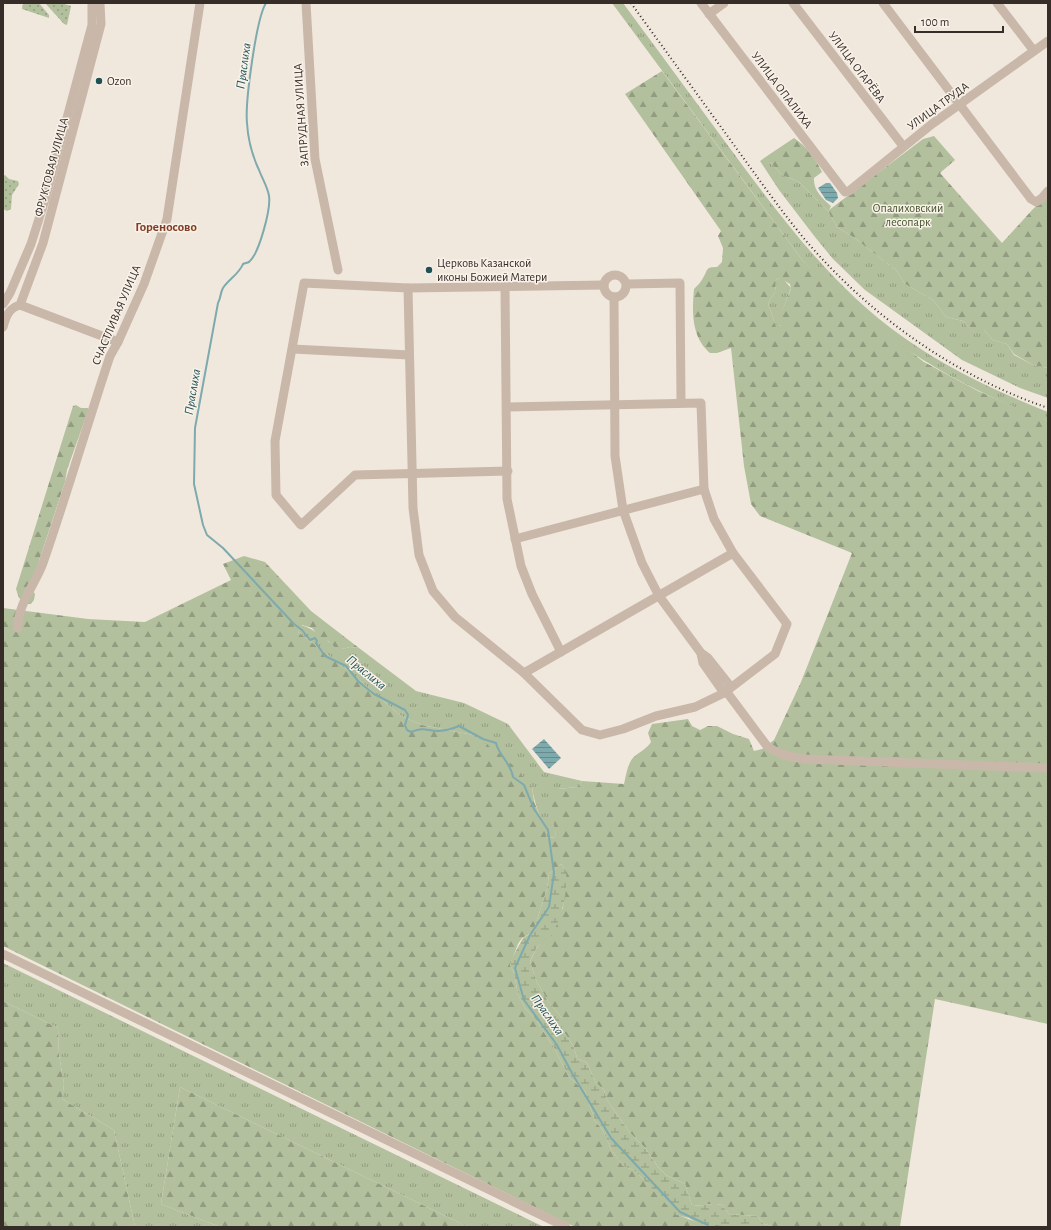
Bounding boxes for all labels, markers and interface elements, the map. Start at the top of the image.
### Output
scale bar [915,8,1003,34]
text: 100 m [921,16,949,28]
street label: УЛИЦА ОГАРЁВА [826,29,888,105]
water label: Праслиха [234,42,254,90]
street label: УЛИЦА ОПАЛИХА [749,50,815,130]
street label: ЗАПРУДНАЯ УЛИЦА [291,63,311,167]
place label: Ozon [107,75,131,87]
marker: Ozon [94,76,104,86]
street label: УЛИЦА ТРУДА [905,80,971,132]
street label: ФРУКТОВАЯ УЛИЦА [32,116,70,218]
park label: Опалиховский лесопарк [873,202,943,228]
district label: Гореносово [135,221,197,234]
place label: Церковь Казанской иконы Божией Матери [437,257,547,283]
street label: СЧАСТЛИВАЯ УЛИЦА [89,263,143,367]
marker: Церковь Казанской иконы Божией Матери [424,265,434,275]
water label: Праслиха [183,368,204,416]
water label: Праслиха [344,653,388,693]
water label: Праслиха [528,992,566,1038]

